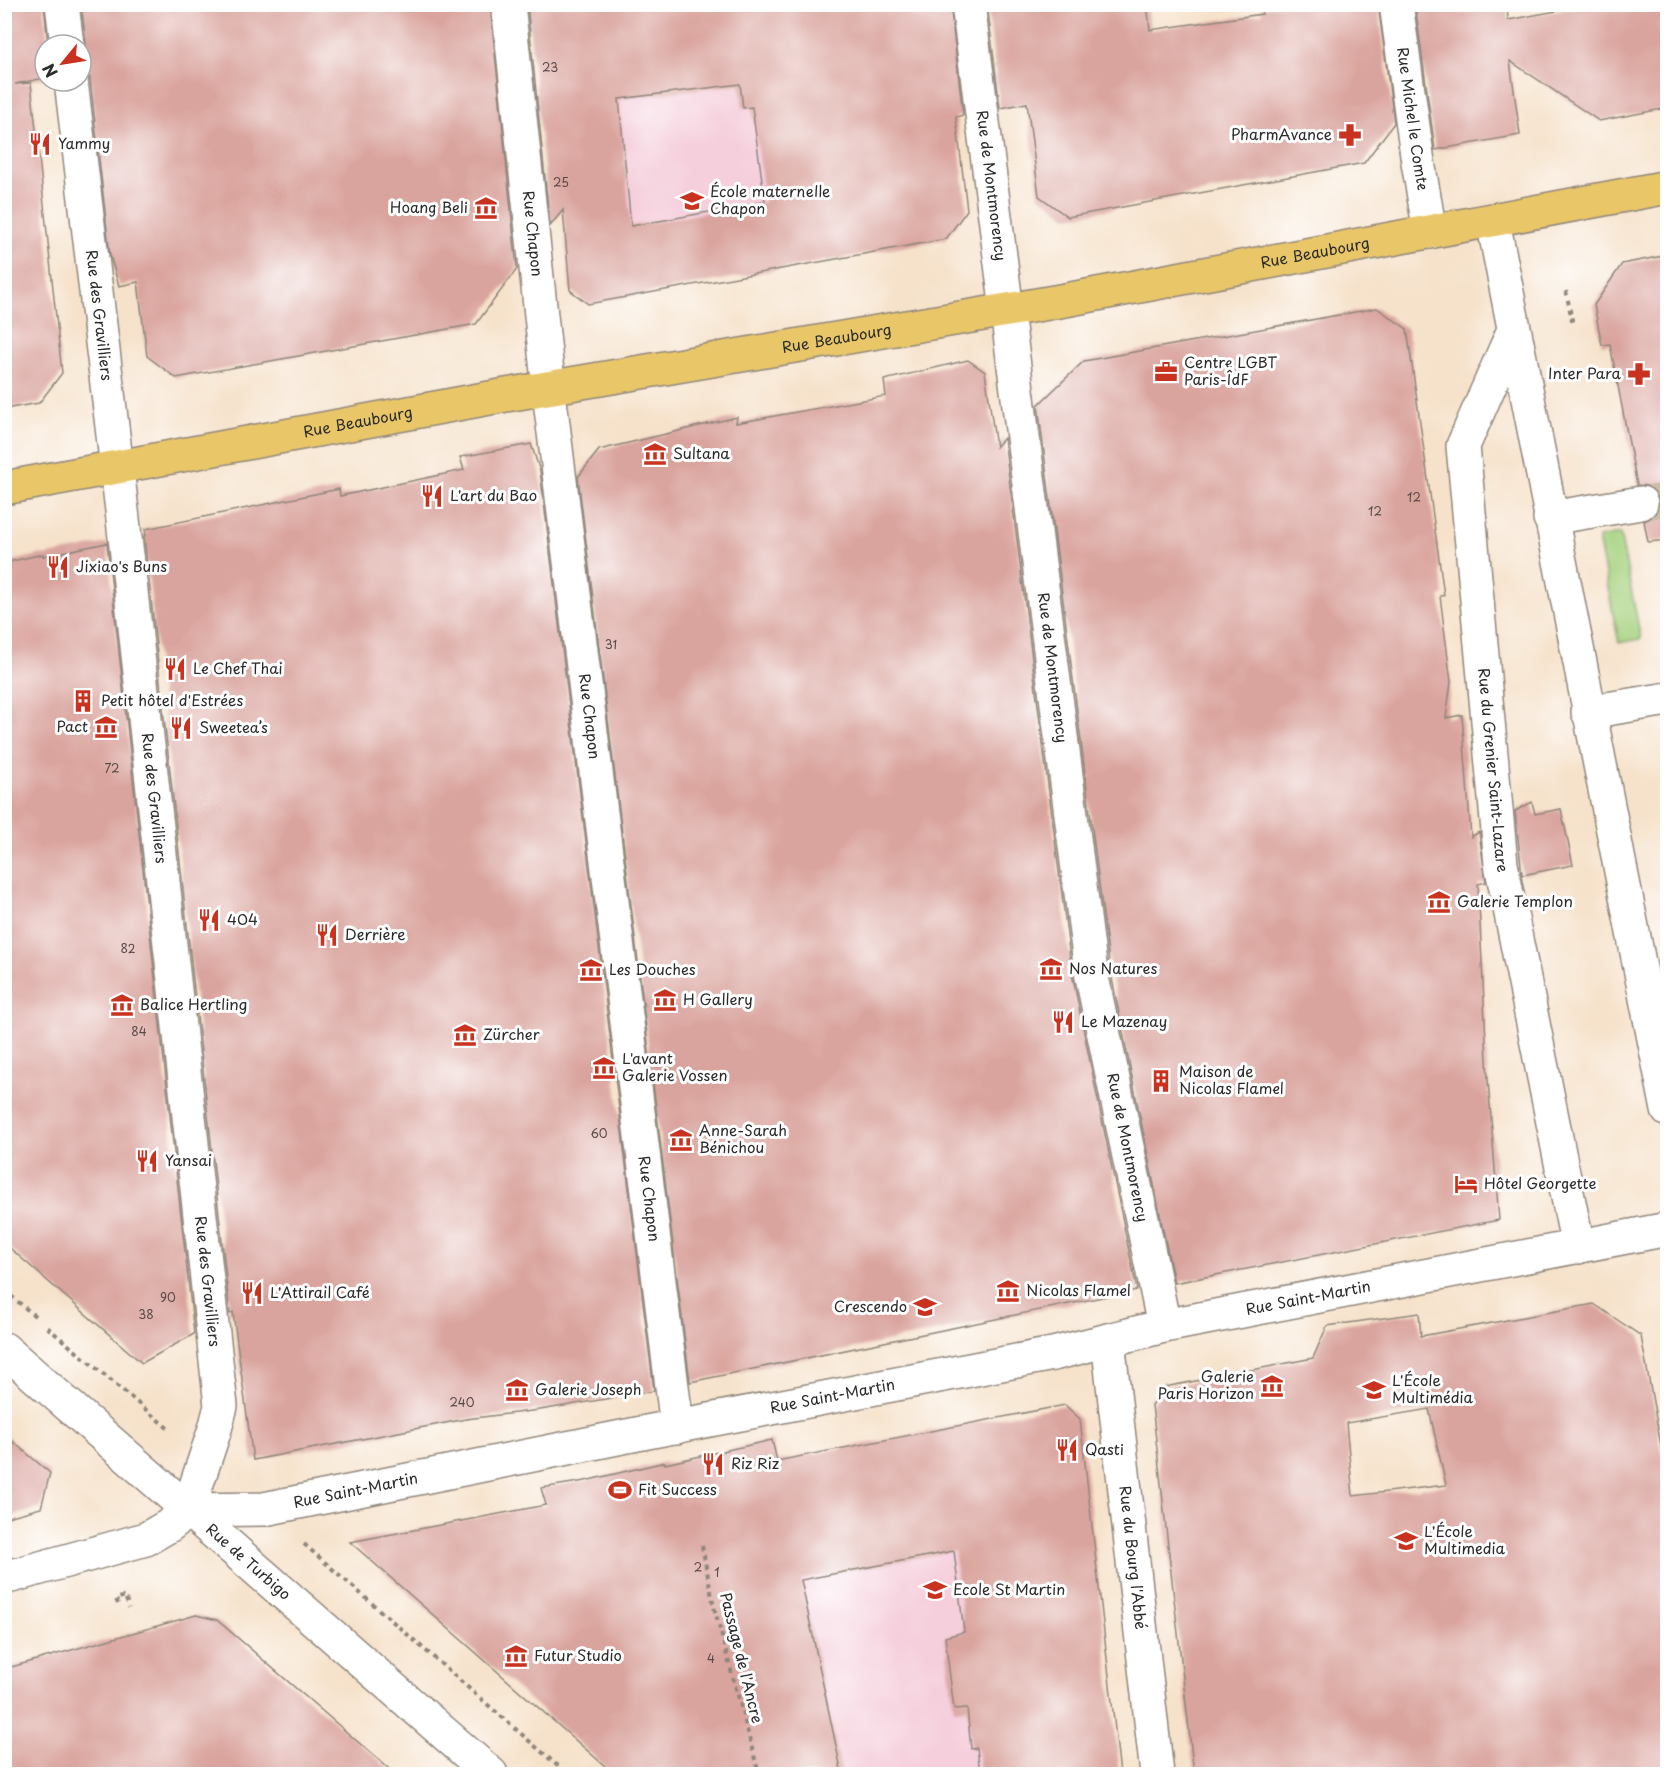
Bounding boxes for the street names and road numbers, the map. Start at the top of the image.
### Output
street label: Rue Michel le Comte [1392,46,1436,192]
street label: Rue de Montmorency [972,109,1014,262]
street label: Rue Chapon [518,189,550,278]
street label: Rue Beaubourg [1258,230,1371,273]
street label: Rue des Gravilliers [81,249,120,382]
street label: Rue Beaubourg [780,317,893,358]
street label: Rue Beaubourg [301,400,414,442]
street label: Rue de Montmorency [1033,591,1075,744]
street label: Rue du Grenier Saint-Lazare [1473,667,1515,874]
street label: Rue Chapon [574,672,607,760]
street label: Rue des Gravilliers [137,731,174,865]
street label: Rue de Montmorency [1102,1071,1155,1224]
street label: Rue Chapon [634,1154,667,1243]
street label: Rue des Gravilliers [190,1214,227,1348]
street label: Rue Saint-Martin [1244,1274,1372,1320]
street label: Rue Saint-Martin [768,1372,896,1418]
street label: Rue Saint-Martin [291,1465,420,1513]
street label: Rue du Bourg l'Abbé [1115,1484,1154,1631]
street label: Rue de Turbigo [202,1517,297,1605]
street label: Passage de l'Ancre [715,1590,770,1726]

